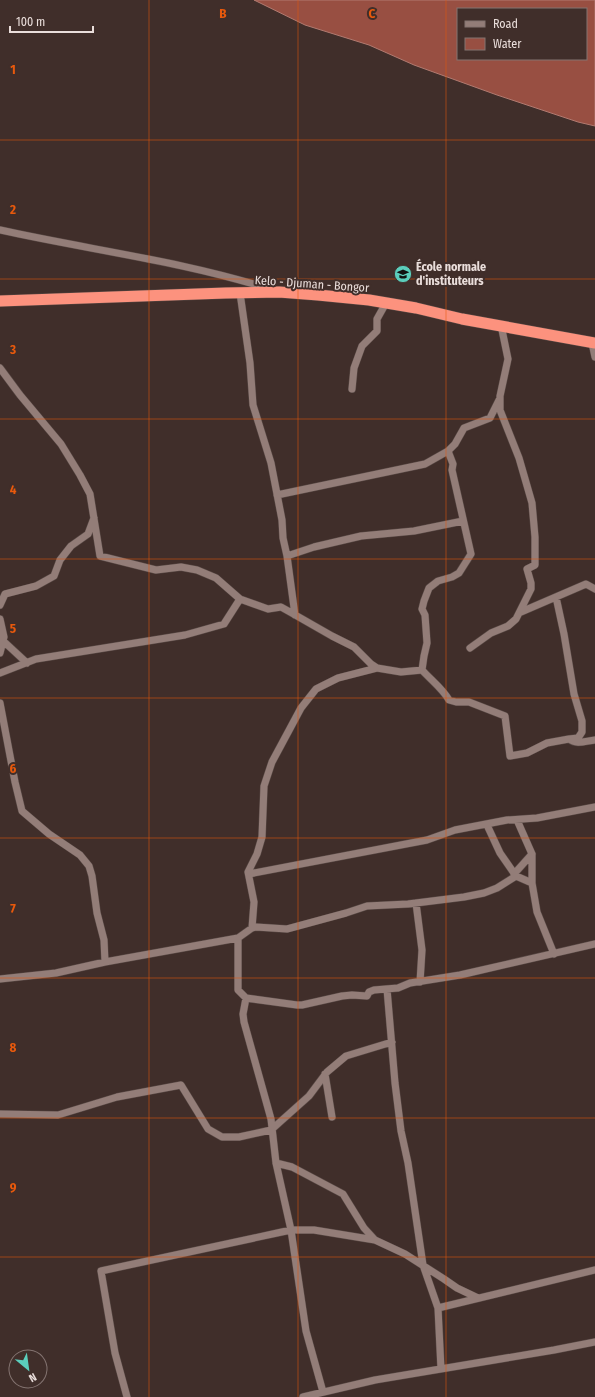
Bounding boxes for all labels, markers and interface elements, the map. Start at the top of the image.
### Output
text: B [219,6,227,21]
text: C [369,6,376,21]
scale bar [10,8,93,34]
legend [457,8,587,60]
text: 100 m [16,15,45,29]
text: Road [493,17,518,31]
text: Water [493,37,522,51]
text: 1 [10,62,16,77]
text: 2 [9,202,16,217]
place label: École normale d'instituteurs [416,258,486,288]
school or university icon: École normale d'instituteurs [393,264,413,284]
street label: Kelo - Djuman - Bongor [254,273,370,295]
text: 3 [9,342,16,357]
text: 4 [10,482,17,497]
text: 5 [10,621,16,636]
text: 6 [10,761,17,776]
text: 7 [10,901,16,916]
text: 8 [10,1040,17,1055]
text: 9 [10,1180,17,1195]
north arrow [8,1349,48,1389]
text: N [27,1370,39,1385]

